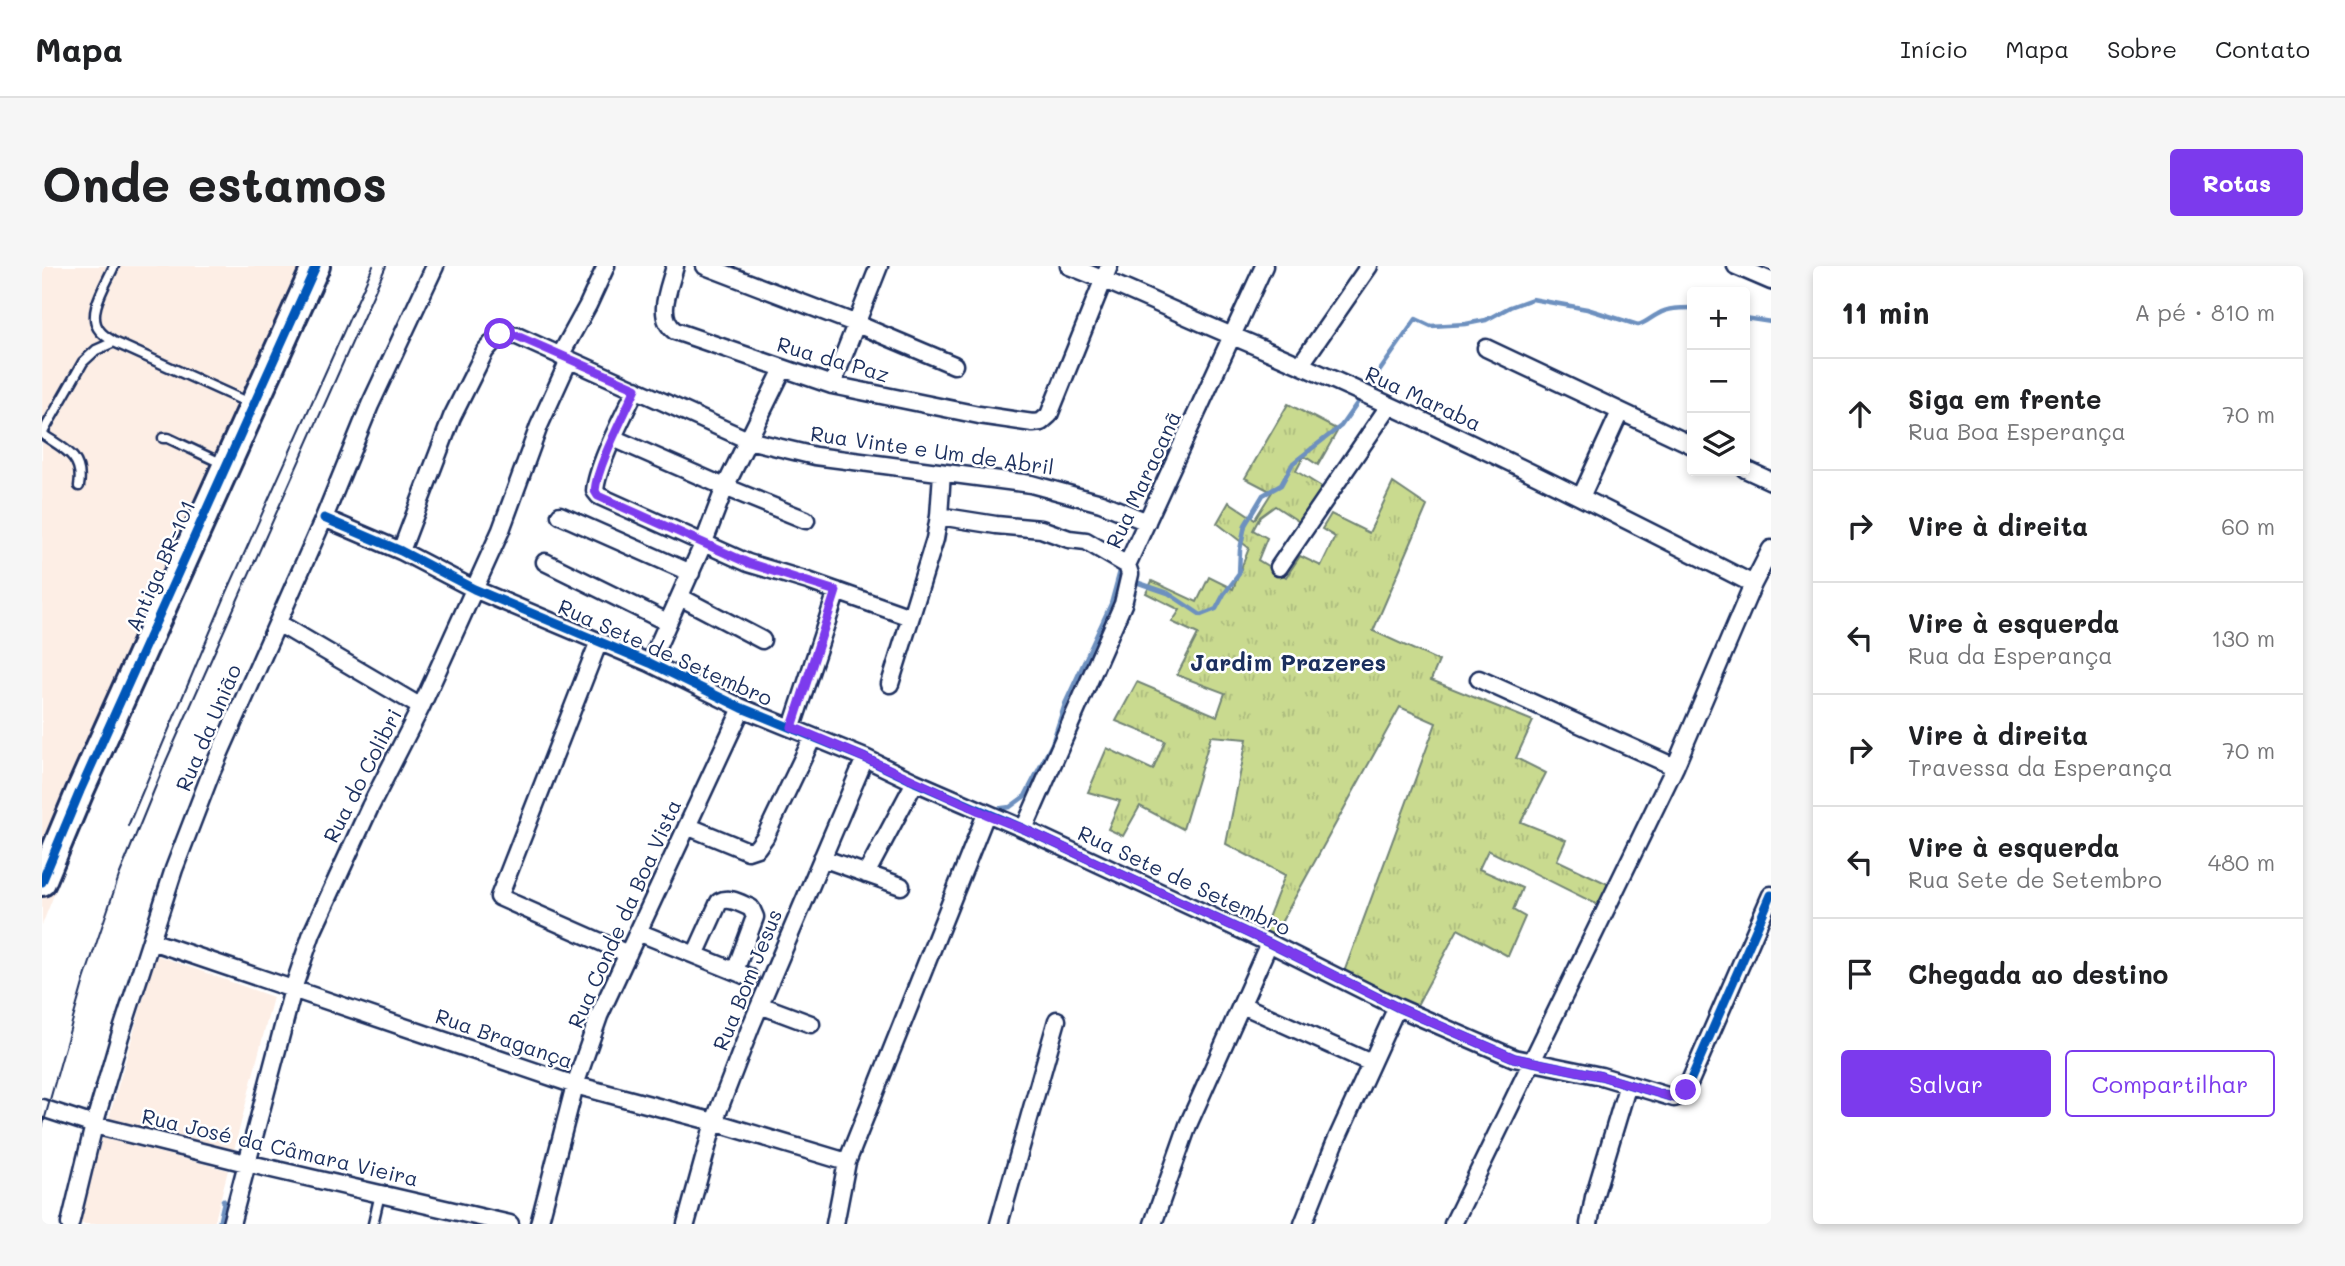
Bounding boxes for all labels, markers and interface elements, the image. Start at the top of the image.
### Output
text: Mapa [35,27,123,70]
text: Início [1900,33,1967,64]
text: Mapa [2005,33,2069,64]
text: Sobre [2107,33,2177,64]
text: Contato [2215,33,2310,64]
button: Rotas [2170,149,2303,216]
text: Onde estamos [42,151,387,214]
map controls [1687,287,1750,476]
button: + [1687,287,1750,350]
text: 11 min [1841,292,1930,332]
text: A pé · 810 m [2134,297,2275,327]
route start [484,318,515,349]
street label: Rua da Paz [774,330,893,387]
button: − [1687,350,1750,413]
street label: Rua Maraba [1361,359,1486,436]
text: Siga em frente [1908,382,2102,416]
icon: ahead [1841,395,1879,433]
text: 70 m [2222,399,2275,429]
street label: Rua Maracanã [1099,406,1186,552]
button: layers [1687,413,1750,476]
text: Rua Boa Esperança [1908,416,2126,446]
street label: Rua Vinte e Um de Abril [809,419,1056,480]
street label: Antiga BR-101 [119,496,201,635]
icon: right [1841,507,1879,545]
text: Vire à direita [1908,509,2088,543]
text: 60 m [2221,511,2275,541]
street label: Rua Sete de Setembro [554,592,777,711]
text: Vire à esquerda [1908,606,2119,640]
icon: left [1841,619,1879,657]
text: 130 m [2211,623,2275,653]
text: Rua da Esperança [1908,640,2113,670]
district label: Jardim Prazeres [1190,647,1386,677]
street label: Rua da União [169,660,247,795]
street label: Rua do Colibri [316,704,407,847]
text: Vire à direita [1908,718,2088,752]
icon: right [1841,731,1879,769]
text: 70 m [2222,735,2275,765]
text: Travessa da Esperança [1908,752,2173,782]
street label: Rua Conde da Boa Vista [561,795,686,1032]
street label: Rua Sete de Setembro [1074,818,1295,941]
text: Vire à esquerda [1908,830,2119,864]
icon: left [1841,843,1879,881]
text: 480 m [2208,847,2275,877]
text: Rua Sete de Setembro [1908,864,2162,894]
street label: Rua Bom Jesus [706,905,787,1054]
icon: arrive [1841,955,1879,993]
text: Chegada ao destino [1908,957,2168,991]
street label: Rua Bragança [432,1001,577,1074]
button: Salvar [1841,1050,2051,1117]
button: Compartilhar [2065,1050,2275,1117]
route end [1670,1074,1701,1105]
street label: Rua José da Câmara Vieira [139,1102,421,1192]

